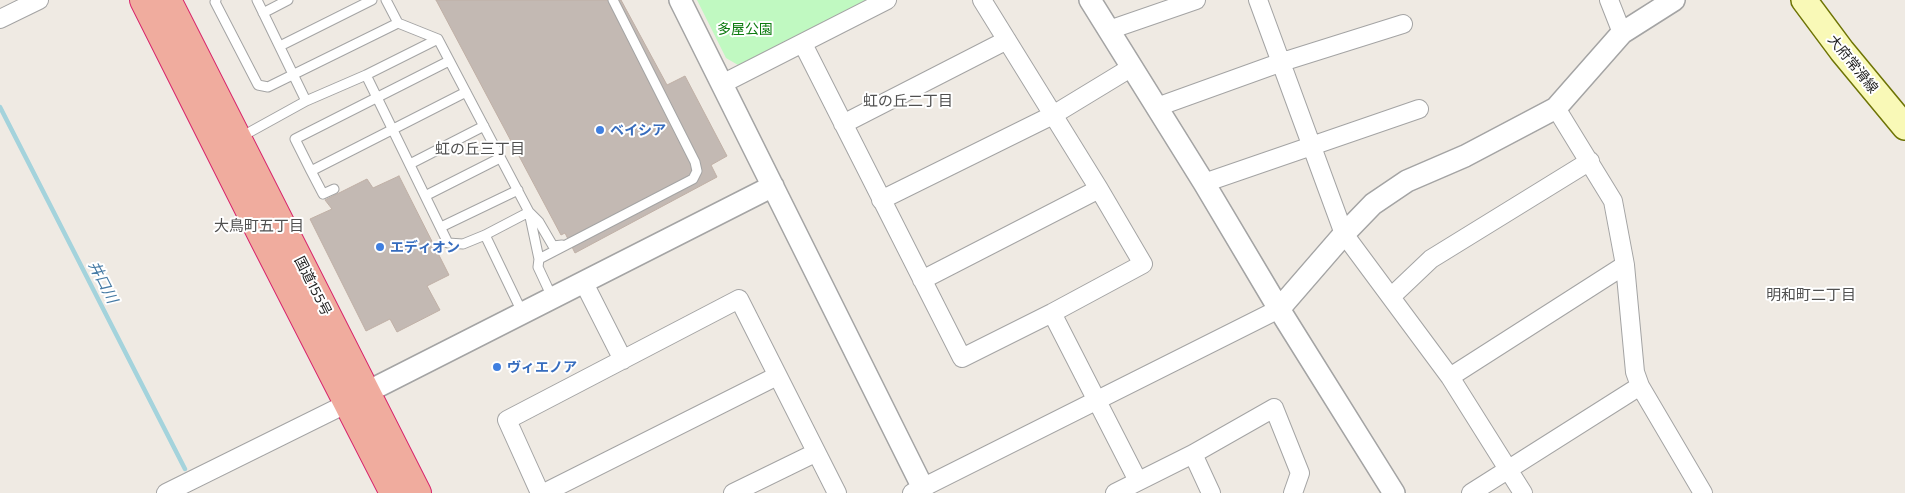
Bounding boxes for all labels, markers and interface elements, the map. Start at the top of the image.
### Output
park label: 多屋公園 [717,21,773,37]
street label: 大府常滑線 [1824,32,1882,96]
district label: 虹の丘二丁目 [863,92,953,110]
place label: ベイシア [610,122,666,138]
marker: ベイシア [594,124,606,136]
district label: 虹の丘三丁目 [435,140,525,158]
district label: 大鳥町五丁目 [214,217,304,235]
place label: エディオン [390,239,460,255]
marker: エディオン [374,241,386,253]
street label: 国道155号 [291,254,335,318]
water label: 井口川 [85,258,121,306]
district label: 明和町二丁目 [1766,286,1856,304]
place label: ヴィエノア [507,359,577,375]
marker: ヴィエノア [491,361,503,373]

